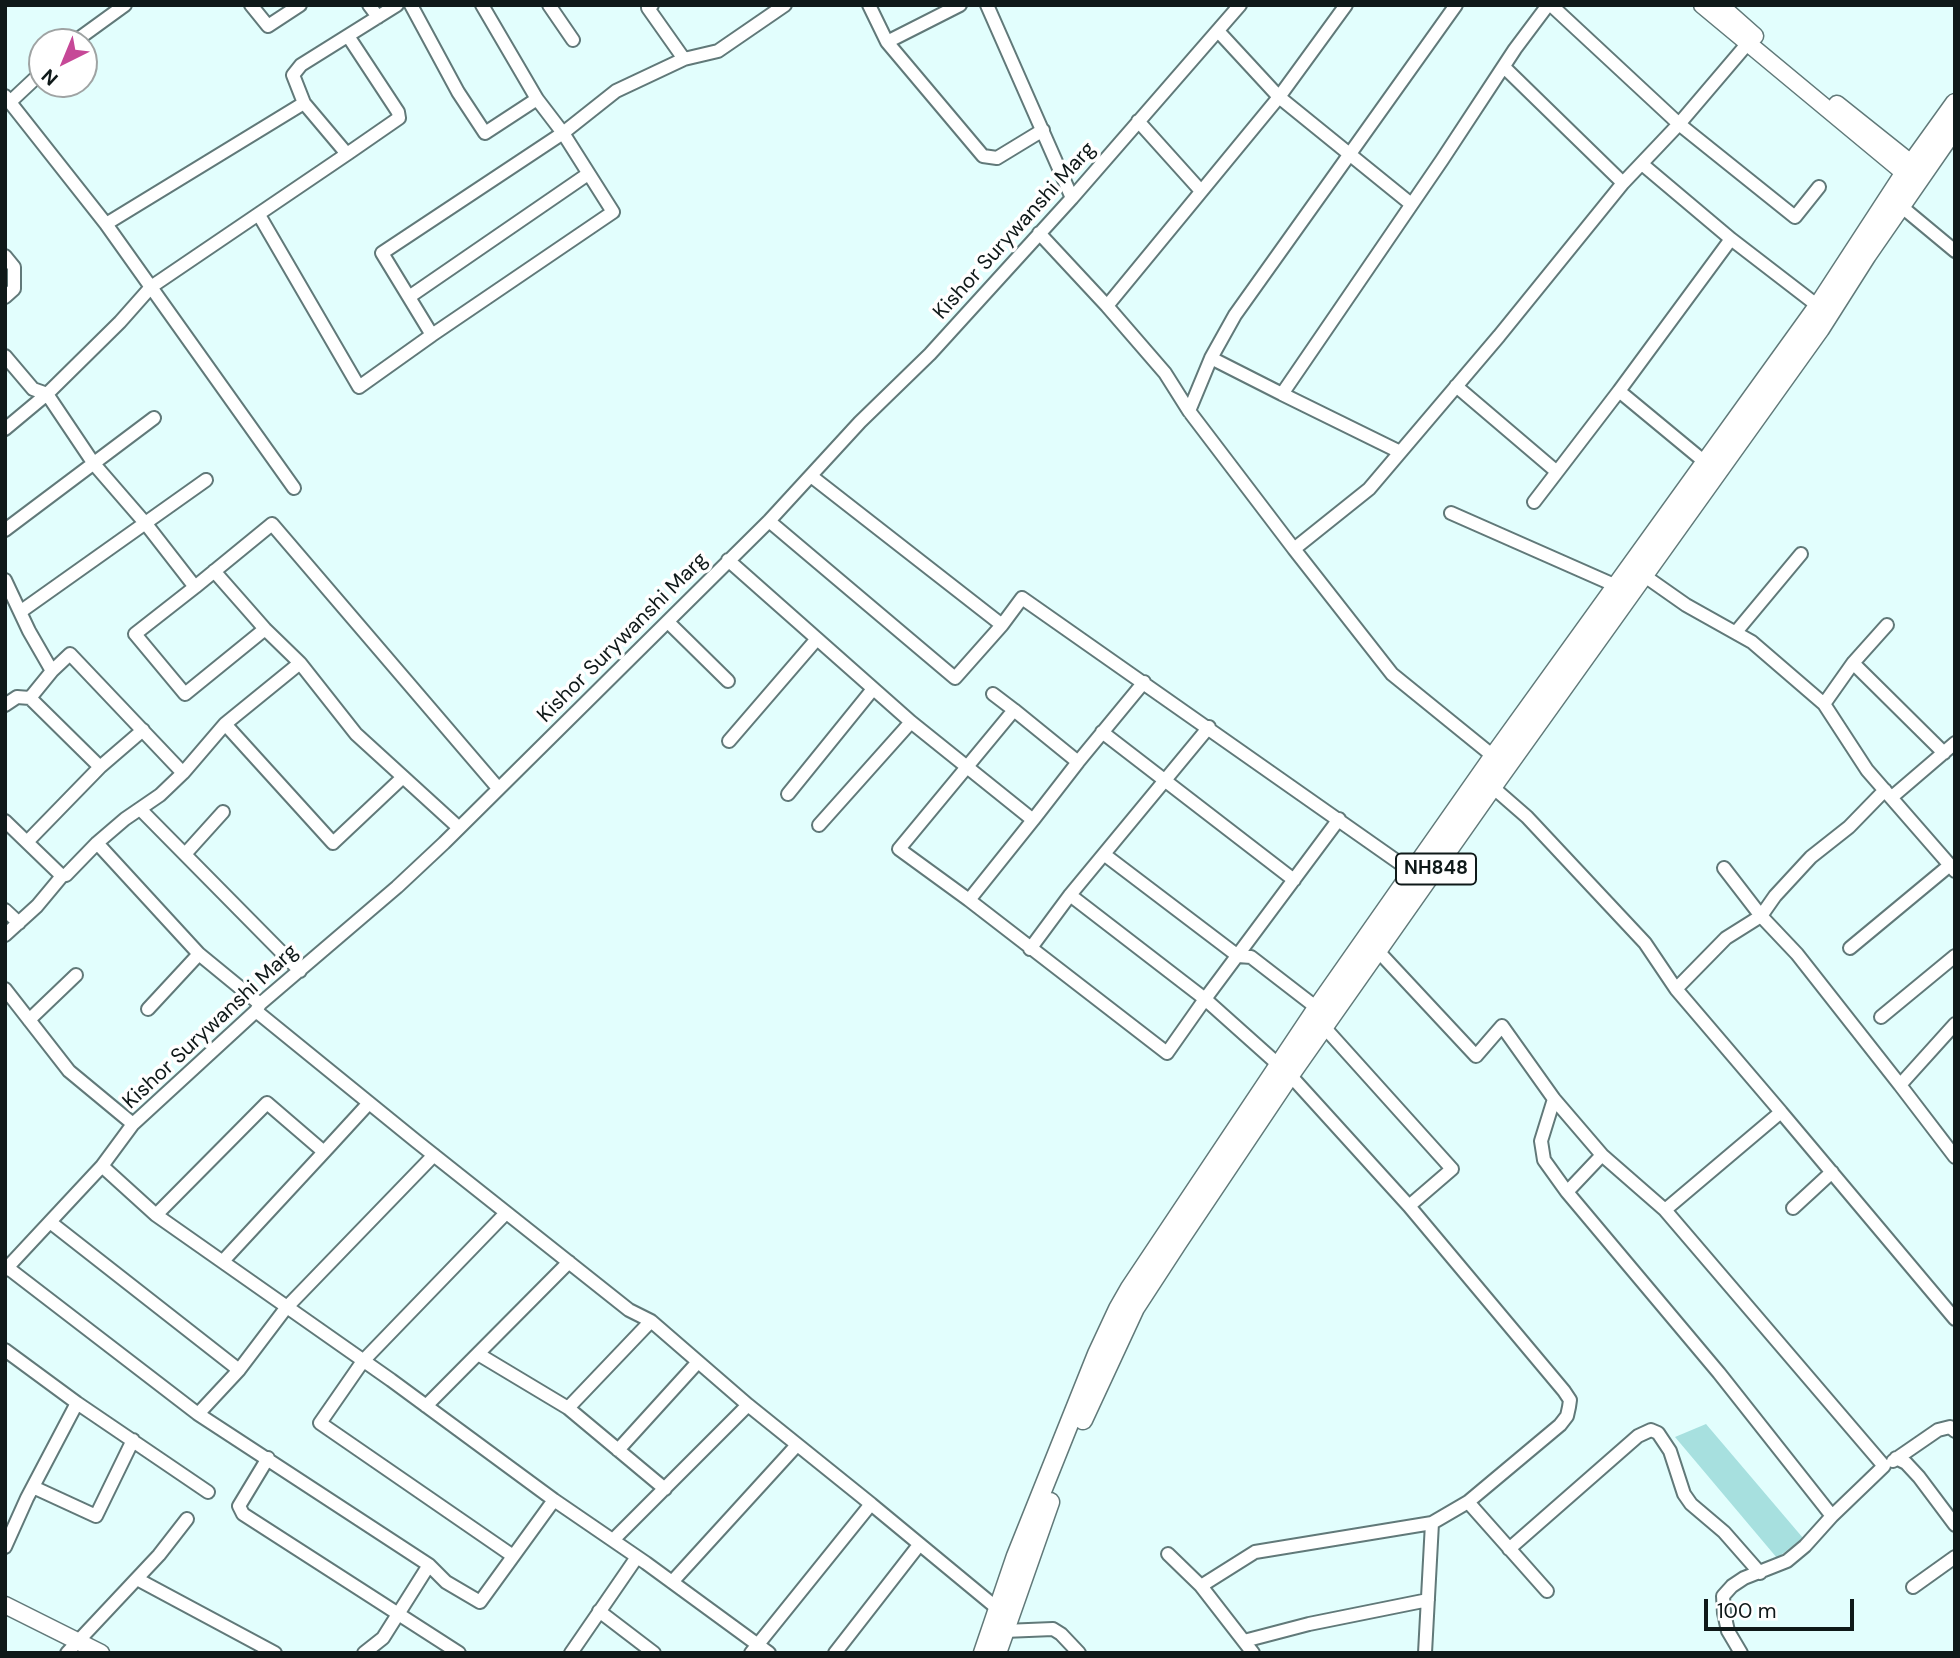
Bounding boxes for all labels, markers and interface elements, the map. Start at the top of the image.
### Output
north arrow [28,28,98,98]
text: N [36,63,63,91]
street label: Kishor Surywanshi Marg [929,137,1101,325]
street label: Kishor Surywanshi Marg [533,548,713,728]
road number: NH848 [1396,854,1476,884]
street label: Kishor Surywanshi Marg [118,939,304,1115]
scale bar [1708,1584,1858,1628]
text: 100 m [1717,1597,1777,1625]

